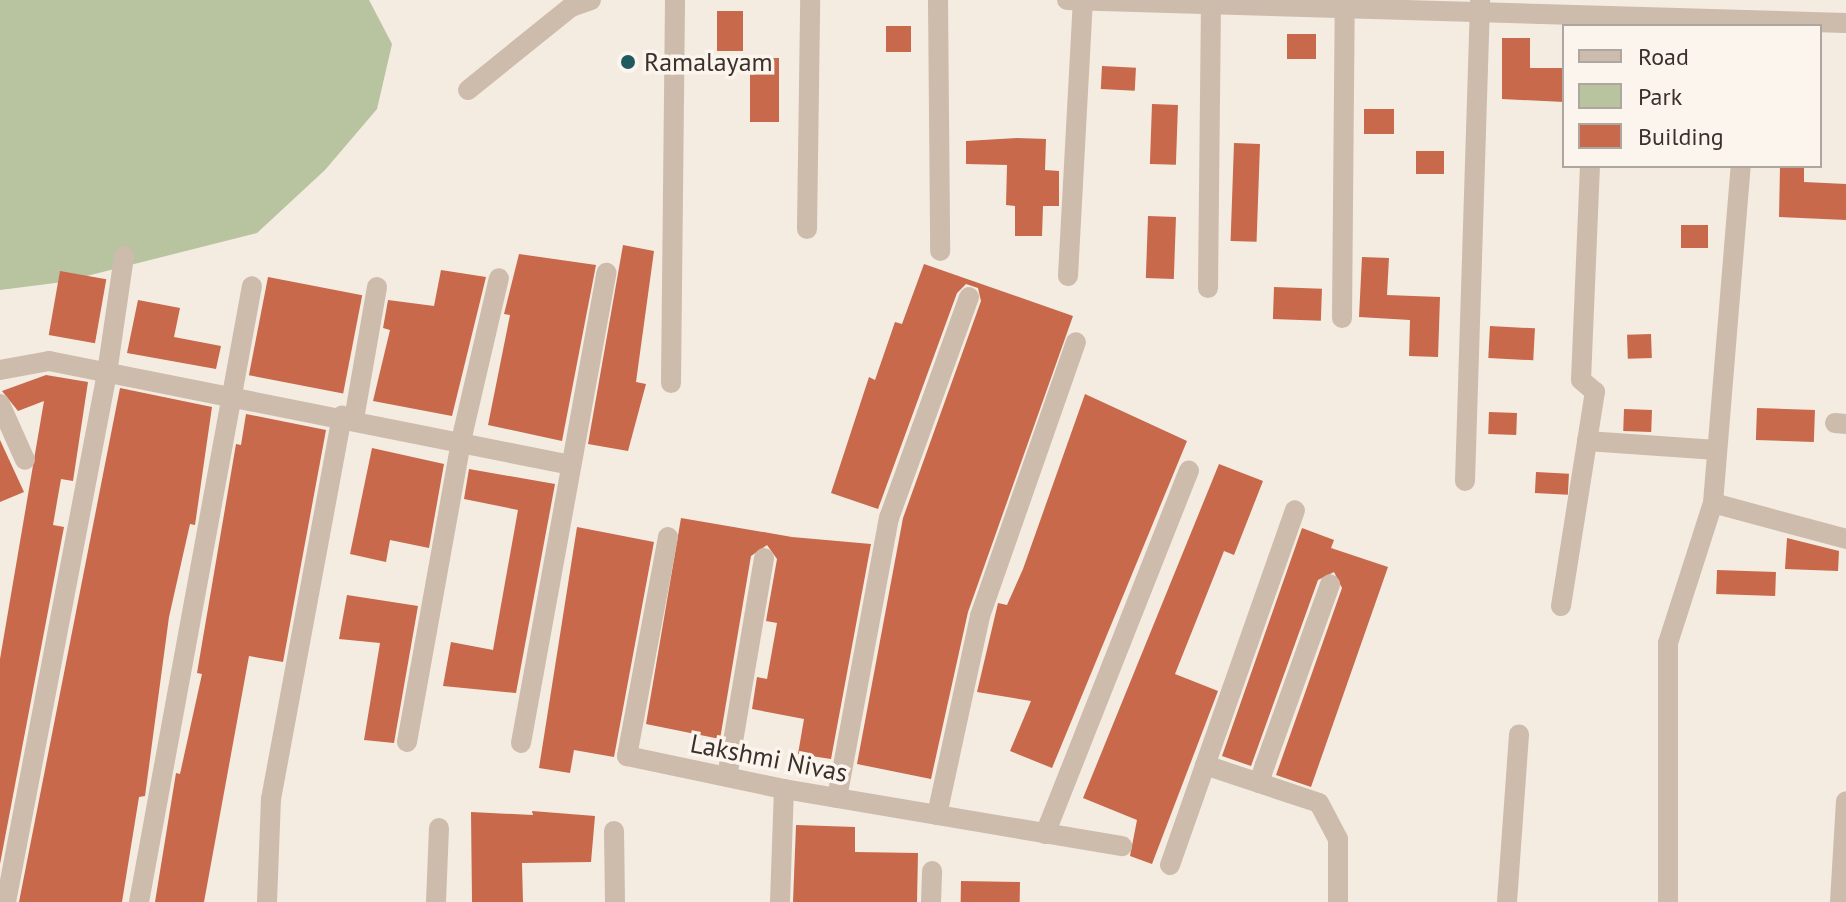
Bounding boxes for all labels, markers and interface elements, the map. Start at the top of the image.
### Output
legend [1562,24,1822,168]
text: Road [1638,41,1689,72]
place label: Ramalayam [644,46,773,78]
marker: Ramalayam [619,53,637,71]
text: Park [1638,81,1682,112]
text: Building [1638,121,1724,152]
street label: Lakshmi Nivas [688,727,850,789]

